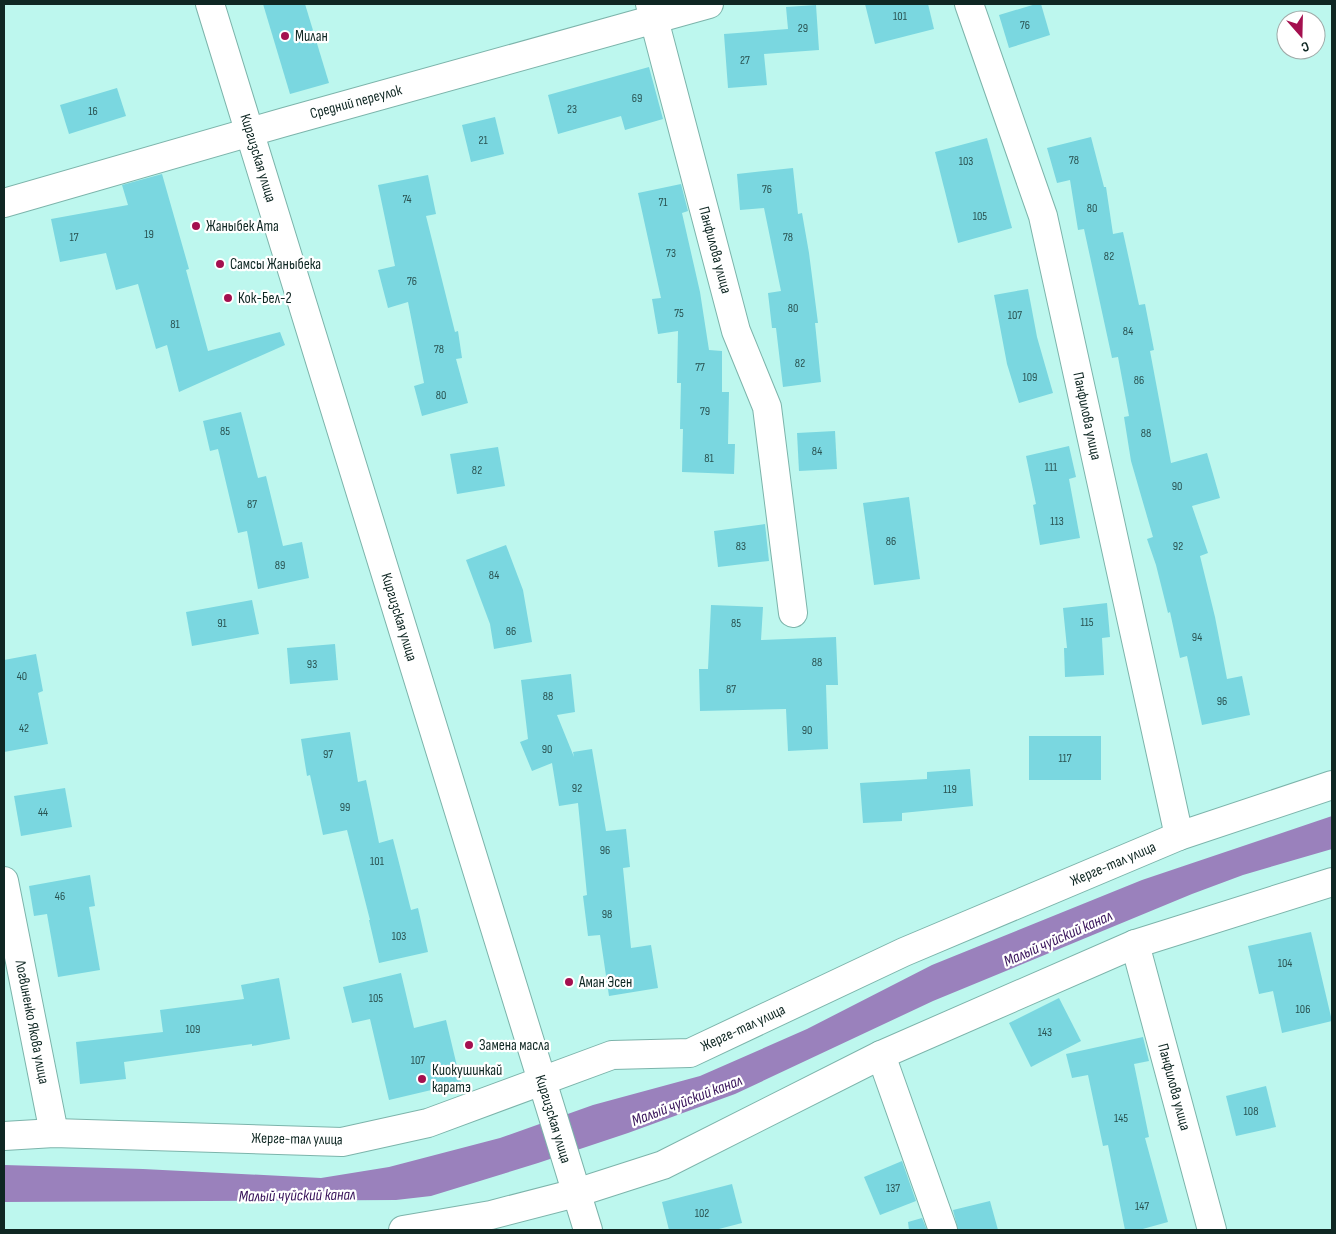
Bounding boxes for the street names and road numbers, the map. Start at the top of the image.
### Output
street label: Средний переулок [308,81,404,123]
street label: Киргизская улица [236,112,280,205]
street label: Панфилова улица [694,204,736,296]
street label: Панфилова улица [1068,370,1106,462]
street label: Киргизская улица [377,571,421,664]
street label: Жерге-тал улица [1067,837,1159,891]
street label: Логвиненко Якова улица [10,957,53,1086]
street label: Жерге-тал улица [698,1000,789,1056]
street label: Панфилова улица [1153,1041,1195,1133]
street label: Киргизская улица [531,1073,575,1166]
street label: Жерге-тал улица [251,1129,343,1149]

